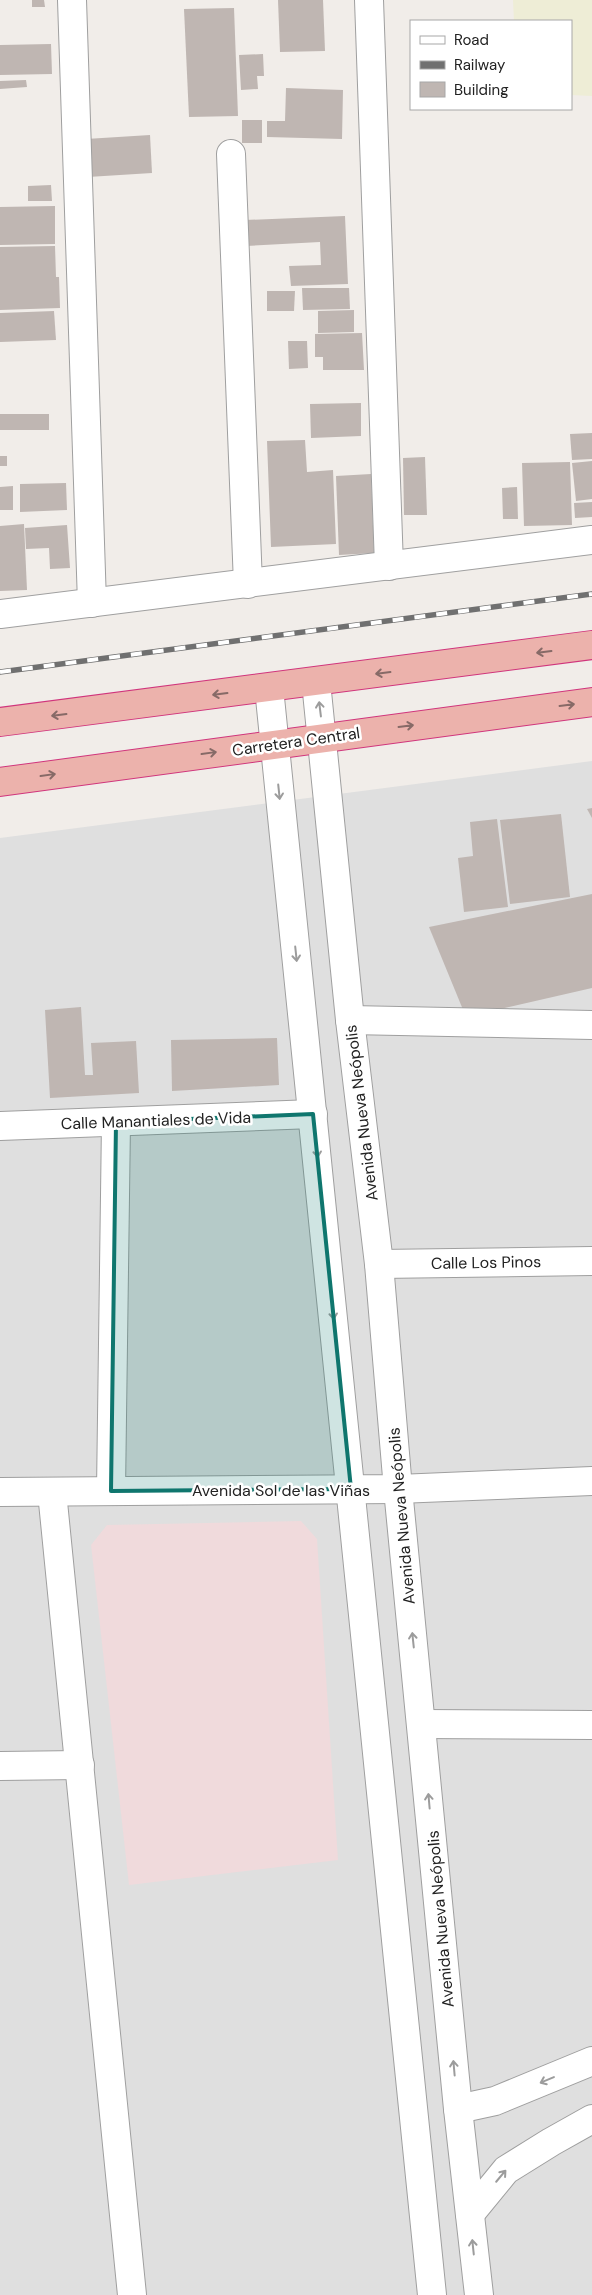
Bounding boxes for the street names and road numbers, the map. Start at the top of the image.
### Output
street label: Carretera Central [231,722,361,761]
street label: Avenida Nueva Neópolis [340,1024,383,1202]
street label: Calle Manantiales de Vida [61,1107,251,1134]
street label: Calle Los Pinos [431,1251,541,1274]
street label: Avenida Nueva Neópolis [383,1427,420,1605]
street label: Avenida Sol de las Viñas [192,1480,370,1501]
street label: Avenida Nueva Neópolis [422,1830,459,2008]

